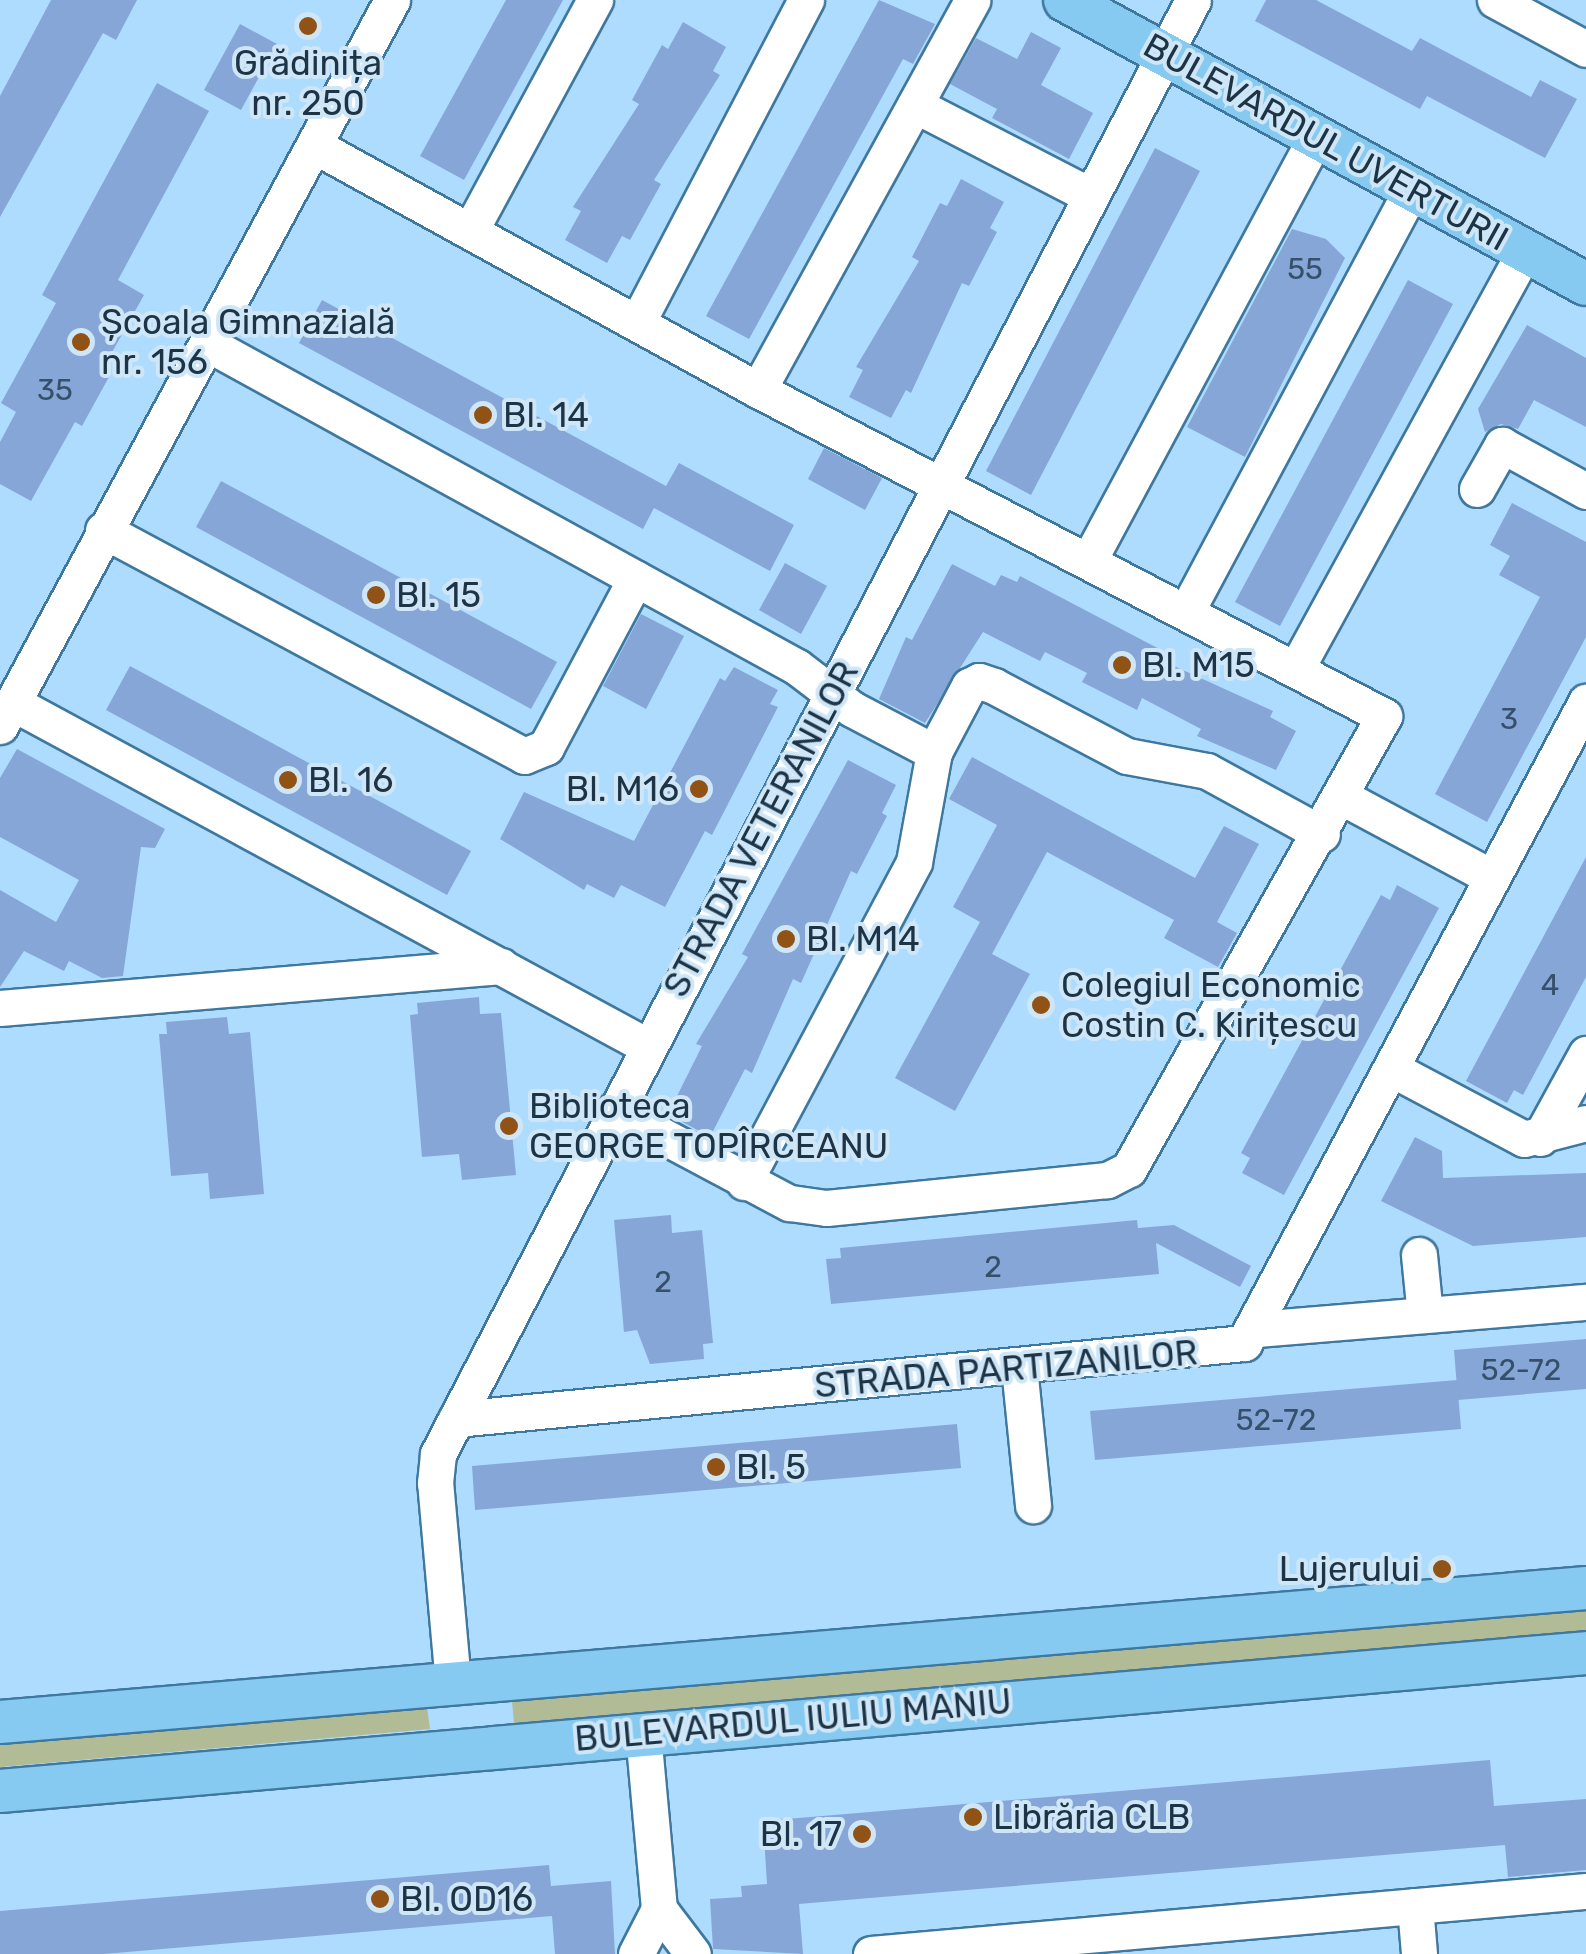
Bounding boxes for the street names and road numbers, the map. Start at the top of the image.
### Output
street label: BULEVARDUL UVERTURII [1136,24,1516,260]
street label: STRADA VETERANILOR [654,653,868,1005]
street label: STRADA PARTIZANILOR [812,1331,1200,1407]
street label: BULEVARDUL IULIU MANIU [572,1680,1014,1760]

